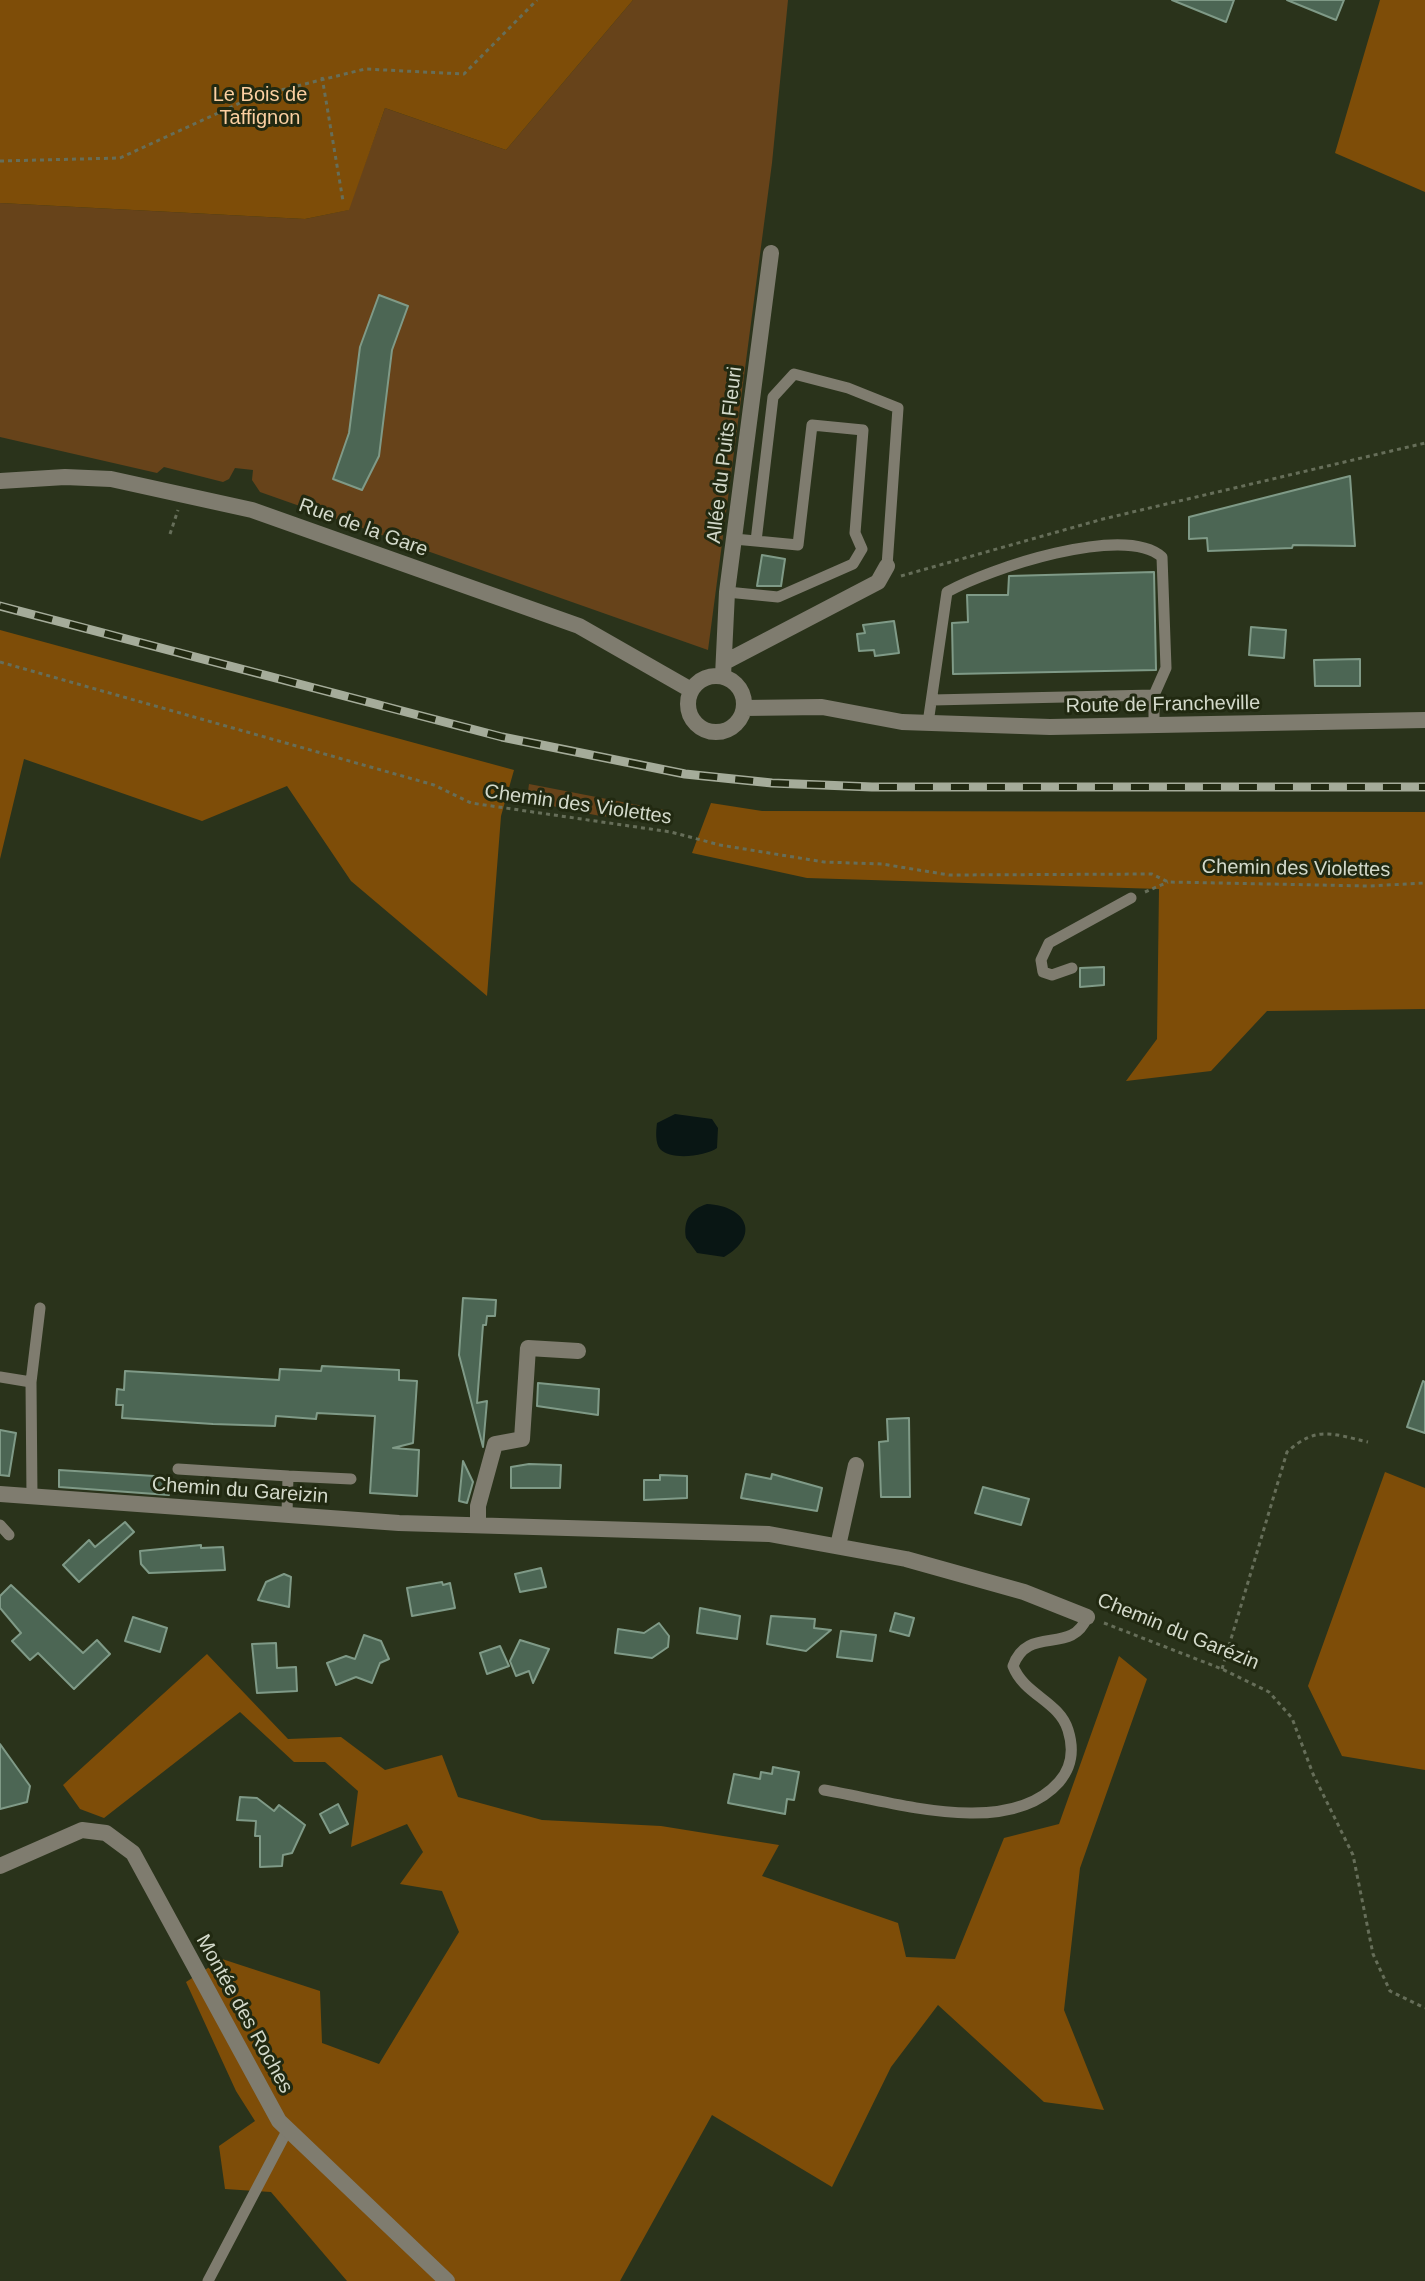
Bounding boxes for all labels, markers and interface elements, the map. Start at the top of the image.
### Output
park label: Le Bois de Taffignon [213,83,307,130]
street label: Allée du Puits Fleuri [702,365,748,545]
street label: Rue de la Gare [295,494,431,562]
street label: Route de Francheville [1066,691,1260,719]
street label: Chemin des Violettes [483,780,673,830]
street label: Chemin des Violettes [1201,855,1391,883]
street label: Chemin du Gareizin [151,1473,329,1509]
street label: Chemin du Garézin [1094,1589,1262,1675]
street label: Montée des Roches [190,1930,298,2098]

